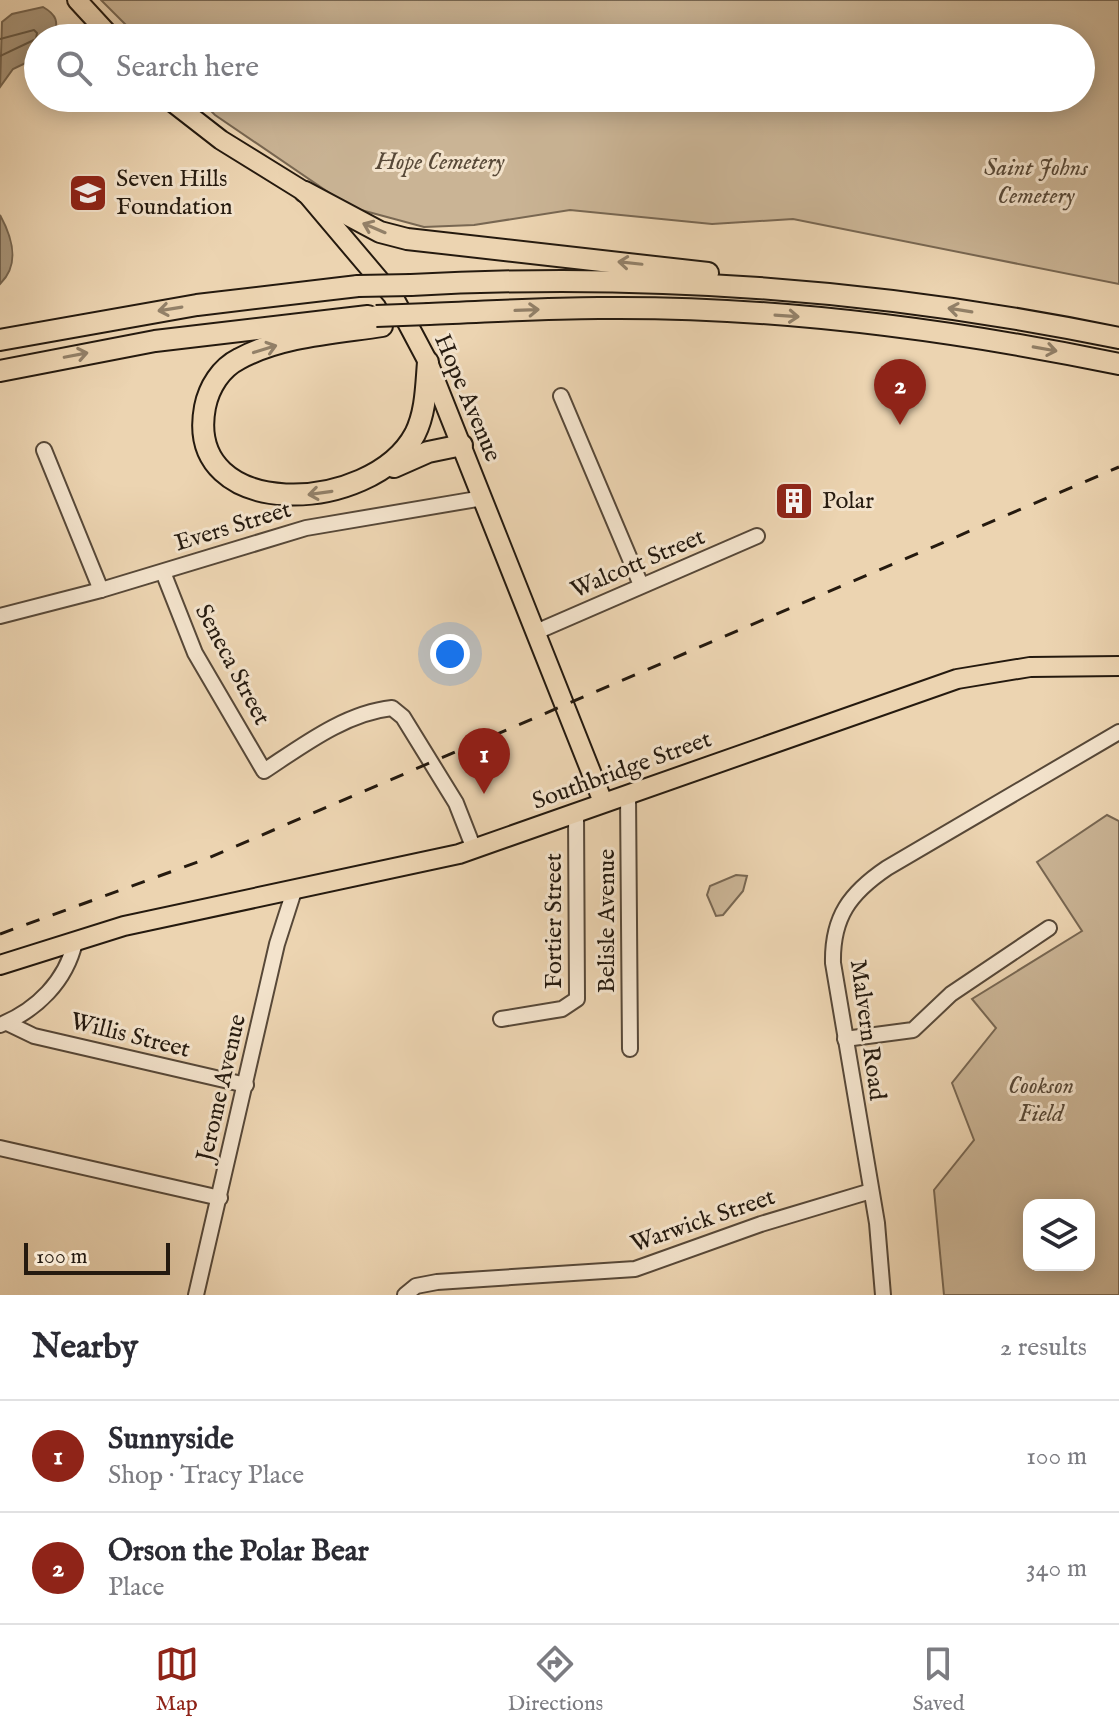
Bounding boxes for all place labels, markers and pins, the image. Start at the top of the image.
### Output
place label: Seven Hills Foundation [116,164,233,223]
school or university icon: Seven Hills Foundation [67,172,109,214]
pin: 2 [874,359,926,425]
building icon: Polar [773,480,815,522]
place label: Polar [822,486,874,517]
pin: 1 [458,728,510,794]

